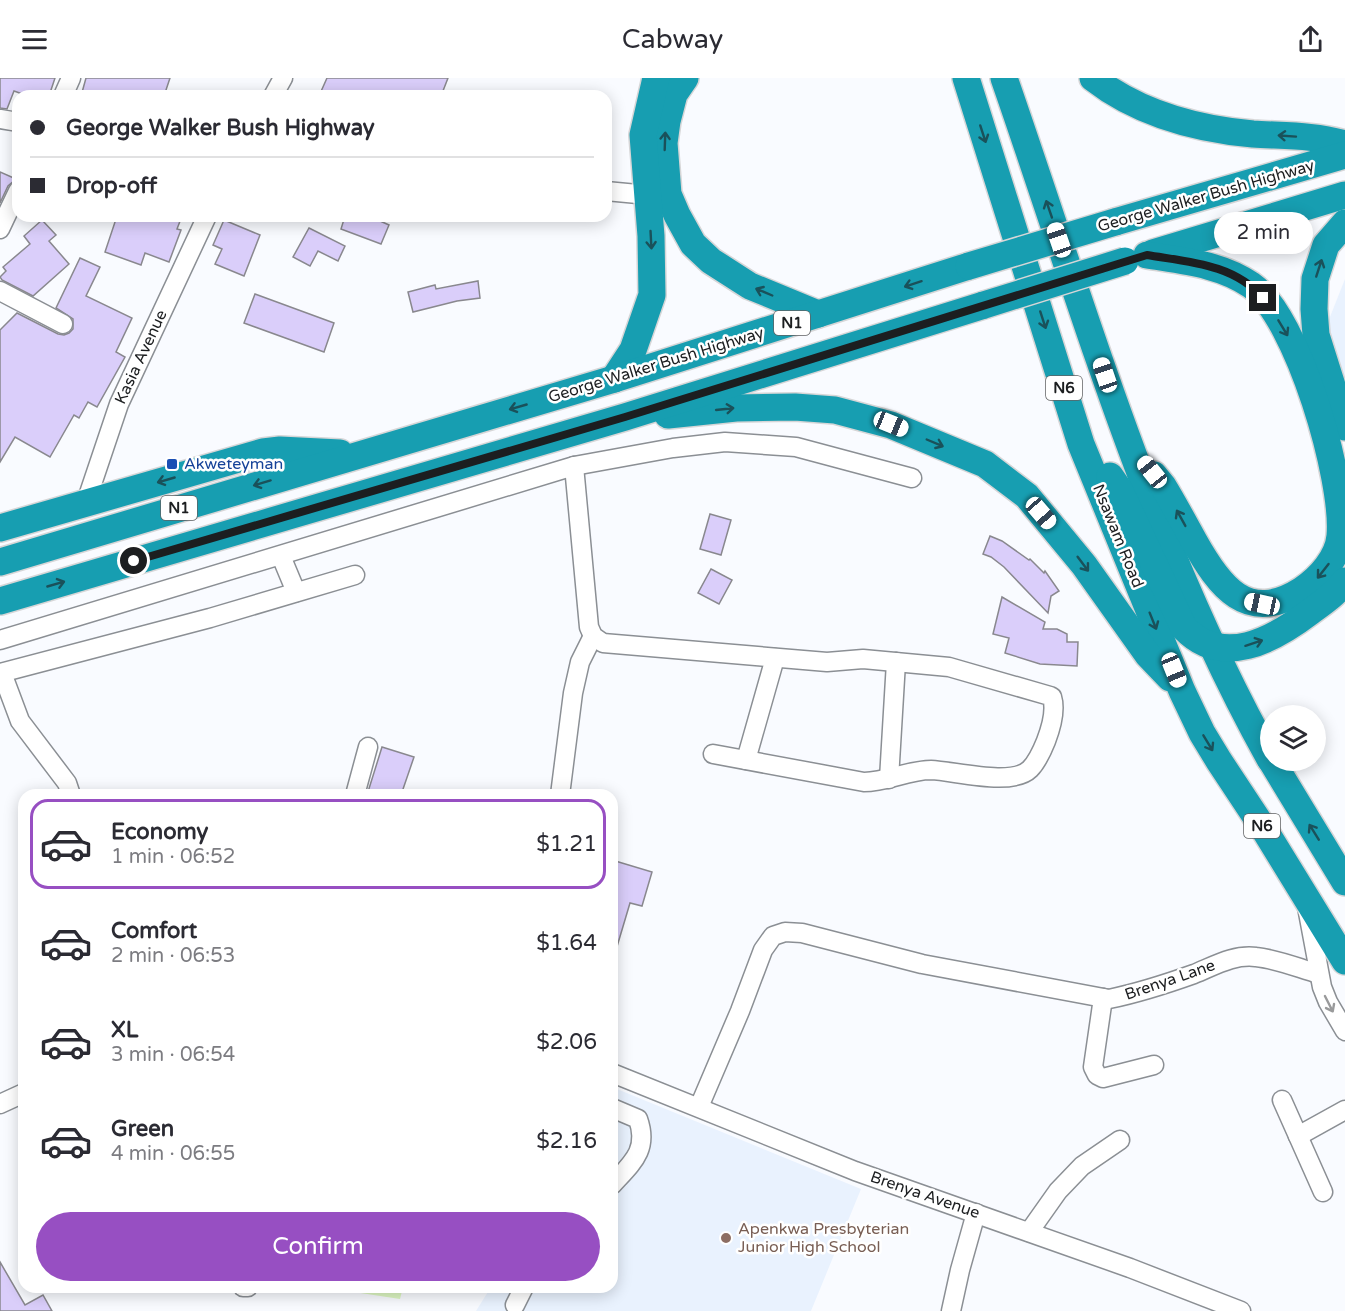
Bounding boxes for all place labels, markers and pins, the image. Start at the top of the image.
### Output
place label: Akweteyman [184,454,283,474]
marker: Akweteyman [165,457,179,471]
place label: Apenkwa Presbyterian Junior High School [738,1219,909,1257]
marker: Apenkwa Presbyterian Junior High School [719,1231,733,1245]

